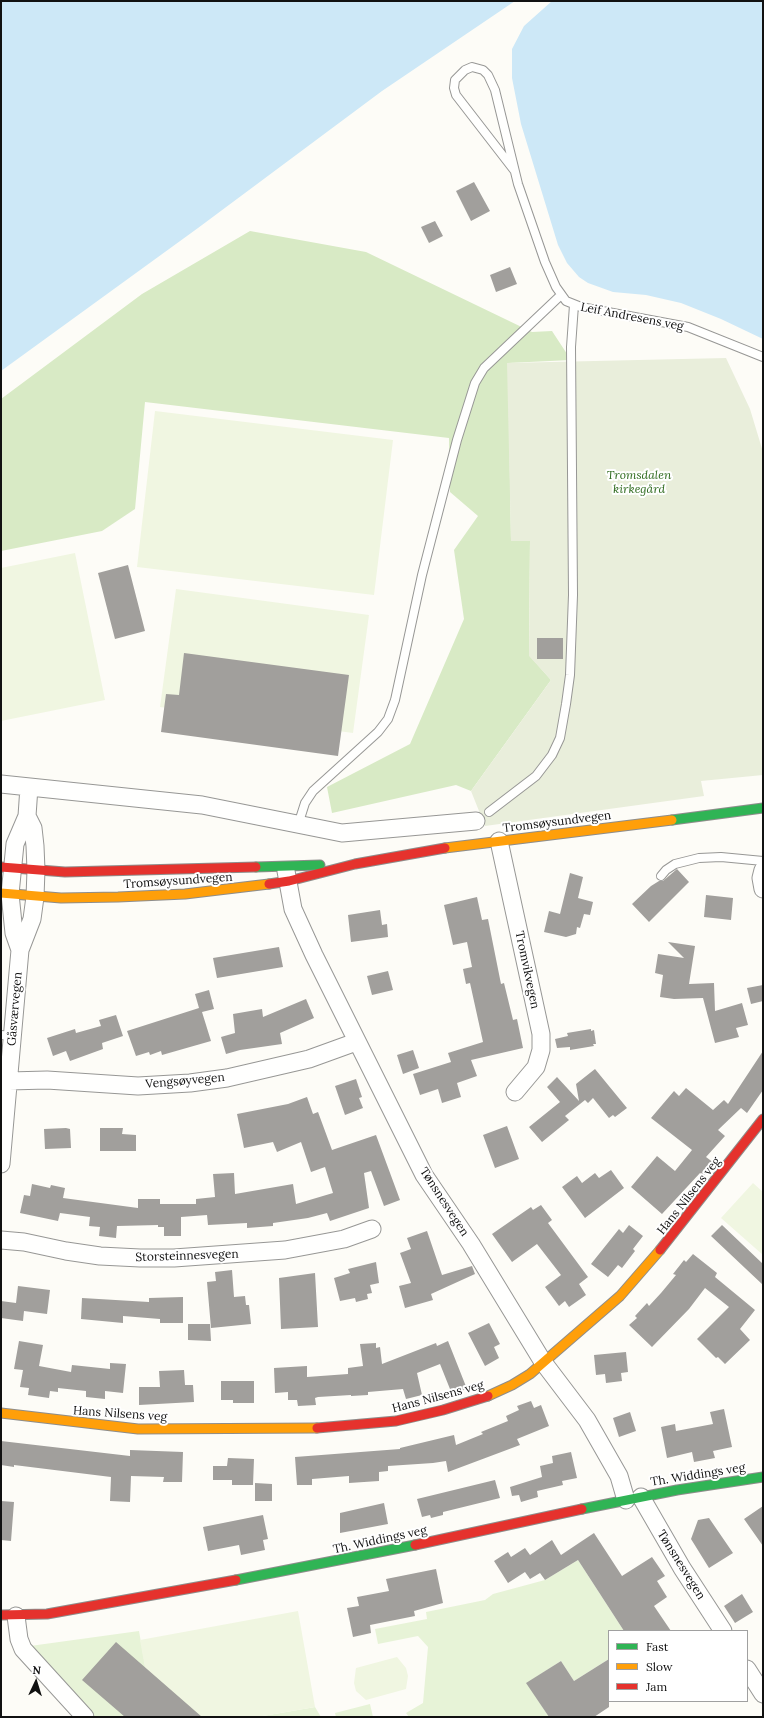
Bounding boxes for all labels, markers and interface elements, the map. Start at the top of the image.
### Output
street label: Leif Andresens veg [579,300,685,334]
park label: Tromsdalen kirkegård [607,469,671,497]
street label: Tromsøysundvegen [502,808,612,836]
street label: Tromsøysundvegen [123,870,233,892]
street label: Tromvikvegen [512,930,542,1010]
street label: Gåsværvegen [5,971,25,1047]
street label: Vengsøyvegen [145,1070,225,1092]
street label: Hans Nilsens veg [654,1154,724,1238]
street label: Tønsnesvegen [416,1165,472,1239]
street label: Storsteinnesvegen [135,1247,239,1265]
street label: Hans Nilsens veg [391,1378,485,1416]
street label: Hans Nilsens veg [72,1404,168,1424]
street label: Th. Widdings veg [650,1460,746,1490]
street label: Th. Widdings veg [332,1523,428,1557]
street label: Tønsnesvegen [654,1528,708,1602]
legend [608,1630,748,1702]
text: Fast [646,1639,669,1654]
text: Slow [646,1659,673,1674]
north arrow [16,1662,56,1702]
text: N [32,1663,42,1677]
text: Jam [646,1679,667,1694]

